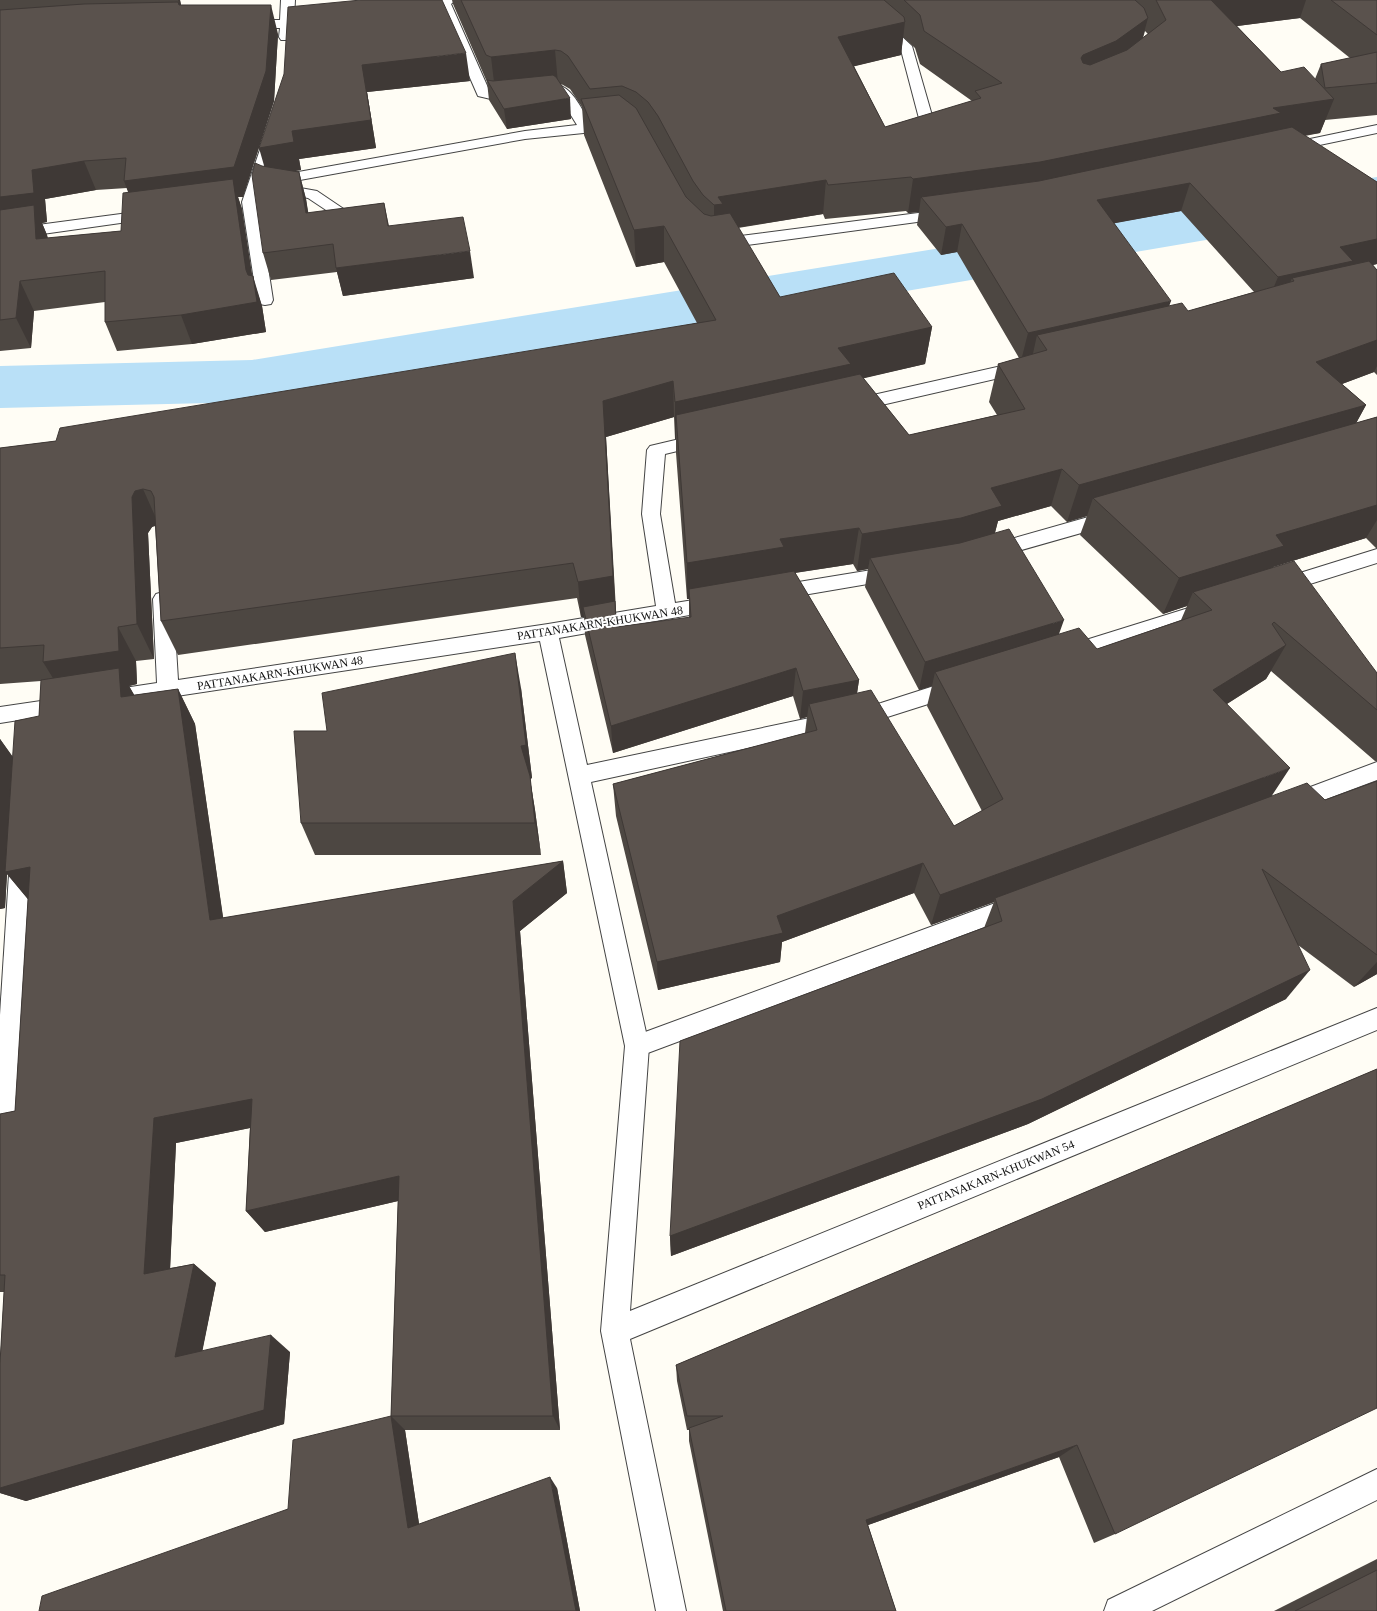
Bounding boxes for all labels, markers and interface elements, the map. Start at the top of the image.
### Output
street label: PATTANAKARN-KHUKWAN 48 [516,603,684,643]
street label: PATTANAKARN-KHUKWAN 48 [196,653,364,693]
street label: PATTANAKARN-KHUKWAN 54 [916,1137,1076,1213]

